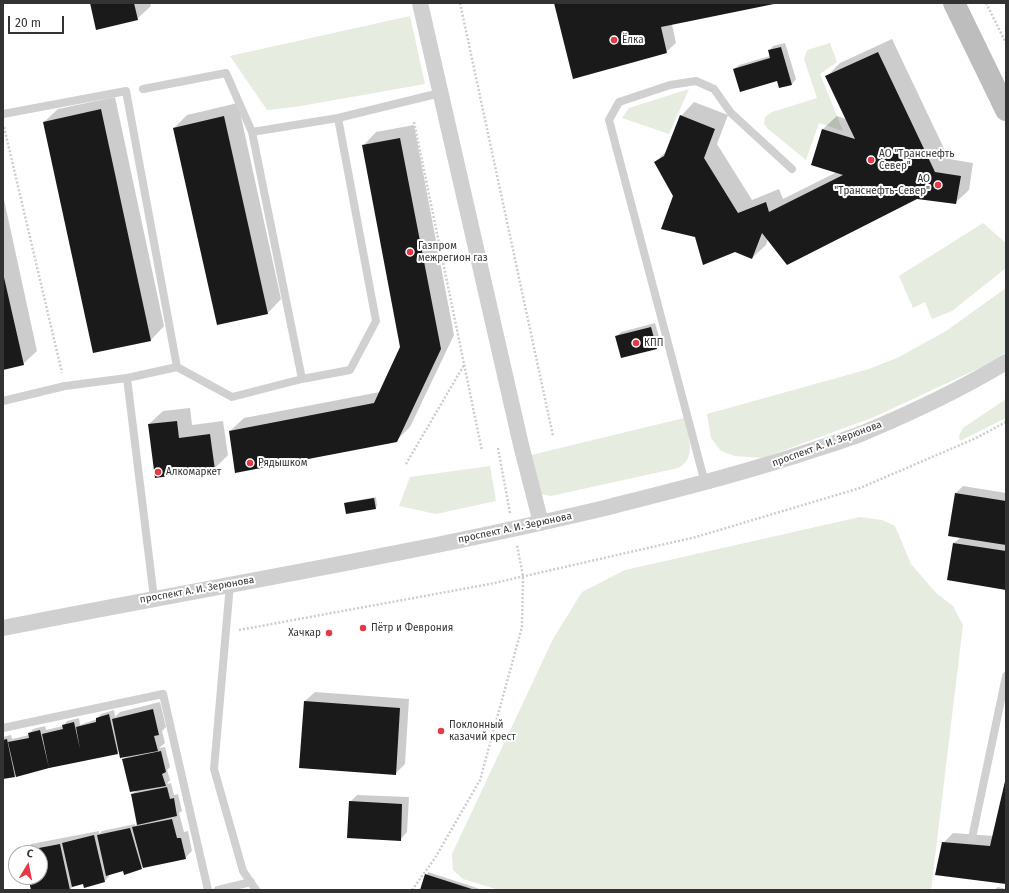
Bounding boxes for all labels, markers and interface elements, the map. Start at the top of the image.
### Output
scale bar [10,8,66,34]
text: 20 m [15,16,41,30]
place label: Ёлка [622,34,644,46]
marker: Ёлка [609,35,619,45]
place label: АО "Транснефть Север" [879,148,954,172]
marker: АО "Транснефть Север" [866,155,876,165]
place label: АО "Транснефть-Север" [834,173,930,196]
marker: АО "Транснефть-Север" [933,180,943,190]
place label: Газпром межрегион газ [418,240,488,264]
marker: Газпром межрегион газ [405,247,415,257]
place label: КПП [644,337,663,349]
marker: КПП [631,338,641,348]
street label: проспект А. И. Зерюнова [770,419,884,469]
place label: Рядышком [258,457,307,469]
marker: Рядышком [245,458,255,468]
place label: Алкомаркет [166,466,221,478]
marker: Алкомаркет [153,467,163,477]
street label: проспект А. И. Зерюнова [457,510,573,546]
street label: проспект А. И. Зерюнова [139,574,255,606]
place label: Пётр и Феврония [371,622,453,634]
marker: Пётр и Феврония [358,623,368,633]
place label: Хачкар [288,627,321,639]
marker: Хачкар [324,628,334,638]
place label: Поклонный казачий крест [449,719,516,742]
marker: Поклонный казачий крест [436,726,446,736]
north arrow [8,845,48,885]
text: С [26,847,34,861]

